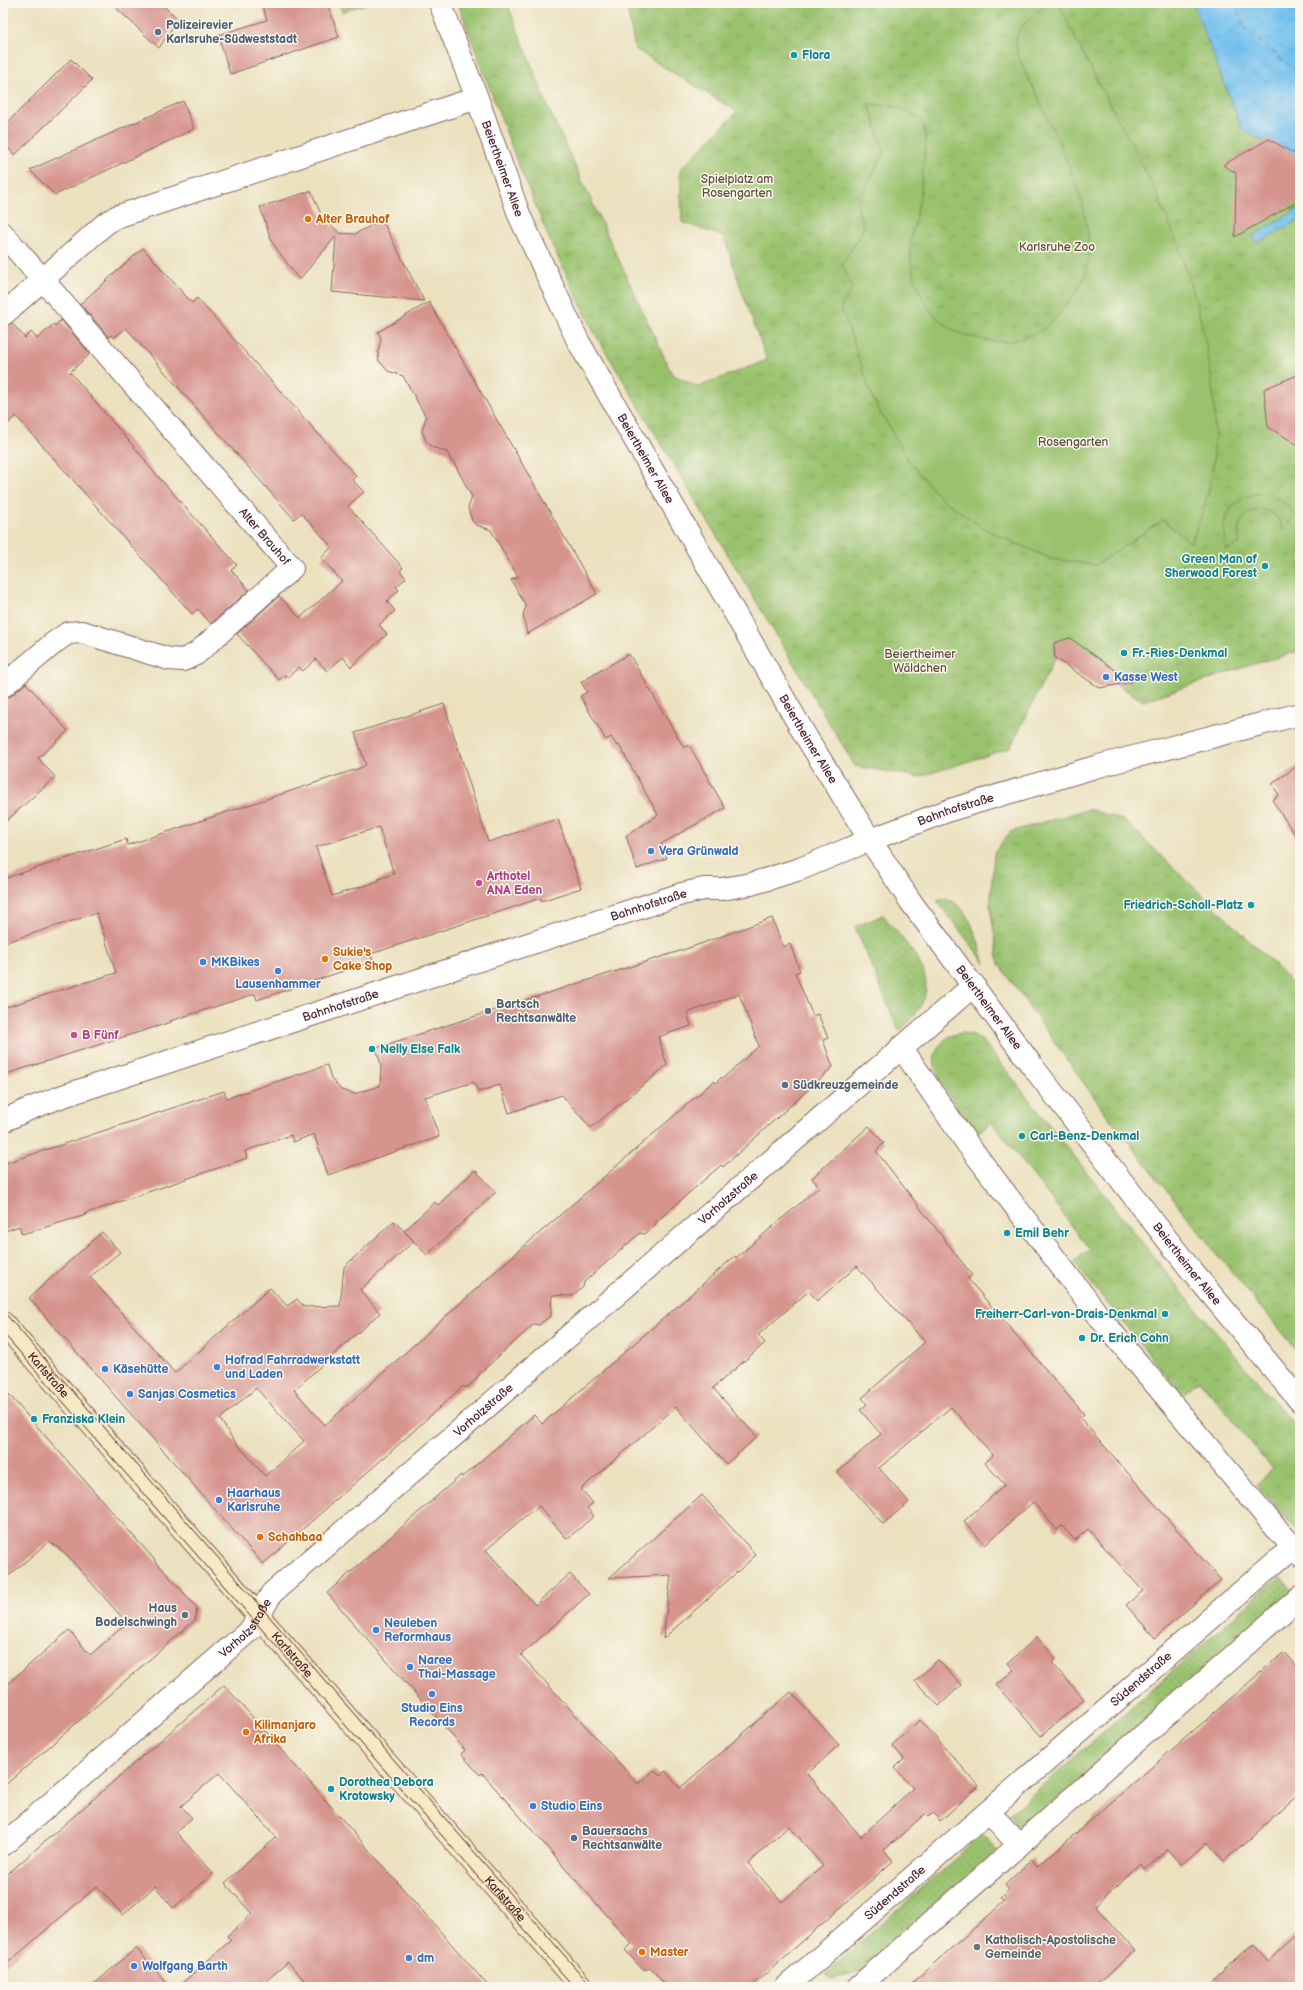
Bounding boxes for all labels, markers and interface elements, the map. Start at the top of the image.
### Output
place label: Polizeirevier Karlsruhe-Südweststadt [166,18,297,47]
marker: Polizeirevier Karlsruhe-Südweststadt [153,27,163,37]
place label: Flora [802,48,831,63]
marker: Flora [789,50,799,60]
street label: Beiertheimer Allee [478,118,527,219]
park label: Spielplatz am Rosengarten [701,172,773,201]
place label: Alter Brauhof [315,212,390,227]
marker: Alter Brauhof [303,214,313,224]
park label: Karlsruhe Zoo [1019,240,1095,255]
street label: Beiertheimer Allee [614,411,678,506]
park label: Rosengarten [1038,435,1109,450]
street label: Alter Brauhof [236,505,294,568]
place label: Green Man of Sherwood Forest [1165,552,1257,581]
marker: Green Man of Sherwood Forest [1260,561,1270,571]
place label: Fr.-Ries-Denkmal [1132,646,1227,661]
park label: Beiertheimer Wäldchen [884,647,956,676]
marker: Fr.-Ries-Denkmal [1119,648,1129,658]
place label: Kasse West [1114,670,1178,685]
marker: Kasse West [1101,672,1111,682]
street label: Beiertheimer Allee [776,692,841,786]
street label: Bahnhofstraße [915,790,996,829]
place label: Vera Grünwald [659,844,739,859]
marker: Vera Grünwald [646,846,656,856]
place label: Arthotel ANA Eden [486,869,542,898]
marker: Arthotel ANA Eden [474,878,484,888]
street label: Bahnhofstraße [608,886,688,924]
place label: Friedrich-Scholl-Platz [1124,898,1243,913]
marker: Friedrich-Scholl-Platz [1246,900,1256,910]
place label: Sukie's Cake Shop [333,945,392,974]
marker: Sukie's Cake Shop [320,954,330,964]
place label: MKBikes [211,955,260,970]
marker: MKBikes [198,957,208,967]
street label: Beiertheimer Allee [953,962,1025,1053]
marker: Lausenhammer [273,966,283,976]
place label: Lausenhammer [235,977,321,992]
street label: Bahnhofstraße [300,986,381,1025]
place label: Bartsch Rechtsanwälte [496,997,576,1026]
marker: Bartsch Rechtsanwälte [483,1006,493,1016]
place label: B Fünf [82,1028,119,1043]
marker: B Fünf [69,1030,79,1040]
place label: Nelly Else Falk [380,1042,461,1057]
marker: Nelly Else Falk [367,1044,377,1054]
place label: Südkreuzgemeinde [793,1078,899,1093]
marker: Südkreuzgemeinde [780,1080,790,1090]
place label: Carl-Benz-Denkmal [1030,1129,1139,1144]
marker: Carl-Benz-Denkmal [1017,1131,1027,1141]
street label: Vorholzstraße [695,1168,761,1228]
street label: Beiertheimer Allee [1149,1220,1225,1308]
place label: Emil Behr [1015,1226,1069,1241]
marker: Emil Behr [1002,1228,1012,1238]
place label: Freiherr-Carl-von-Drais-Denkmal [975,1307,1157,1322]
marker: Freiherr-Carl-von-Drais-Denkmal [1160,1309,1170,1319]
place label: Dr. Erich Cohn [1090,1331,1169,1346]
marker: Dr. Erich Cohn [1077,1333,1087,1343]
street label: Karlstraße [24,1349,72,1401]
place label: Hofrad Fahrradwerkstatt und Laden [225,1353,360,1382]
place label: Käsehütte [113,1362,168,1377]
marker: Hofrad Fahrradwerkstatt und Laden [212,1362,222,1372]
marker: Käsehütte [100,1364,110,1374]
street label: Vorholzstraße [450,1380,516,1440]
place label: Sanjas Cosmetics [138,1387,236,1402]
marker: Sanjas Cosmetics [125,1389,135,1399]
place label: Franziska Klein [42,1412,126,1427]
marker: Franziska Klein [29,1414,39,1424]
place label: Haarhaus Karlsruhe [227,1486,281,1515]
marker: Haarhaus Karlsruhe [214,1495,224,1505]
place label: Schahbaa [268,1530,322,1545]
marker: Schahbaa [255,1532,265,1542]
street label: Vorholzstraße [216,1596,275,1661]
place label: Haus Bodelschwingh [95,1601,177,1630]
marker: Haus Bodelschwingh [180,1610,190,1620]
place label: Neuleben Reformhaus [384,1616,451,1645]
marker: Neuleben Reformhaus [371,1625,381,1635]
street label: Karlstraße [268,1629,316,1681]
street label: Südendstraße [1107,1648,1175,1710]
place label: Naree Thai-Massage [418,1653,496,1682]
marker: Naree Thai-Massage [405,1662,415,1672]
marker: Studio Eins Records [427,1689,437,1699]
place label: Studio Eins Records [401,1701,463,1730]
place label: Kilimanjaro Afrika [253,1718,316,1747]
marker: Kilimanjaro Afrika [241,1727,251,1737]
place label: Dorothea Debora Krotowsky [339,1775,434,1804]
marker: Dorothea Debora Krotowsky [326,1784,336,1794]
place label: Studio Eins [541,1799,602,1814]
marker: Studio Eins [528,1801,538,1811]
place label: Bauersachs Rechtsanwälte [582,1824,662,1853]
marker: Bauersachs Rechtsanwälte [569,1833,579,1843]
street label: Südendstraße [861,1862,928,1923]
street label: Karlstraße [481,1873,529,1925]
place label: Katholisch-Apostolische Gemeinde [985,1933,1116,1962]
marker: Katholisch-Apostolische Gemeinde [972,1942,982,1952]
place label: Master [650,1945,689,1960]
marker: Master [637,1947,647,1957]
place label: dm [417,1951,434,1966]
marker: dm [404,1953,414,1963]
place label: Wolfgang Barth [142,1959,228,1974]
marker: Wolfgang Barth [129,1961,139,1971]

